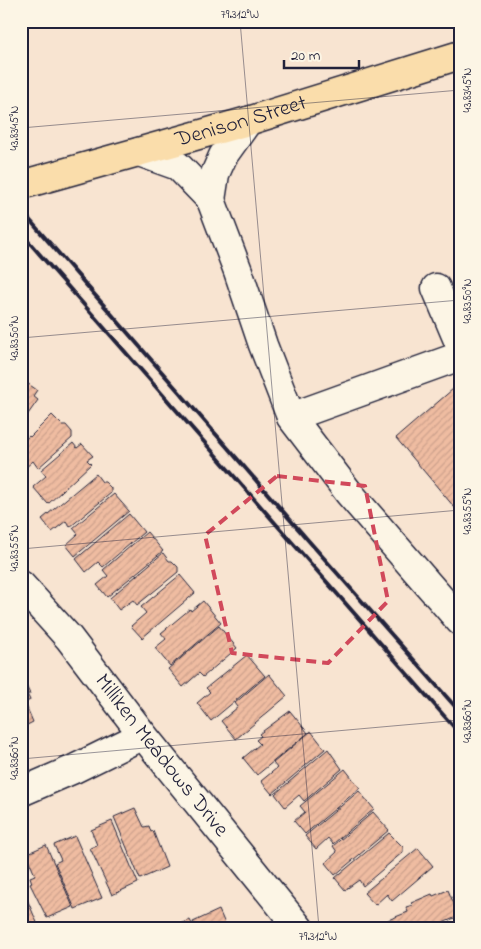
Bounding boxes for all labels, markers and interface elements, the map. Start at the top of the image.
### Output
text: 79.312°W [221,6,259,24]
scale bar [284,38,358,70]
text: 20 m [291,45,321,67]
text: 43.8345°N [459,68,477,112]
street label: Denison Street [171,87,311,157]
text: 43.8345°N [6,106,24,150]
text: 43.8350°N [459,278,477,324]
text: 43.8350°N [6,315,24,361]
text: 43.8355°N [459,488,477,534]
text: 43.8355°N [6,525,24,571]
street label: Milliken Meadows Drive [86,667,236,845]
text: 43.8360°N [459,699,477,743]
text: 43.8360°N [6,736,24,780]
text: 79.312°W [299,928,337,946]

